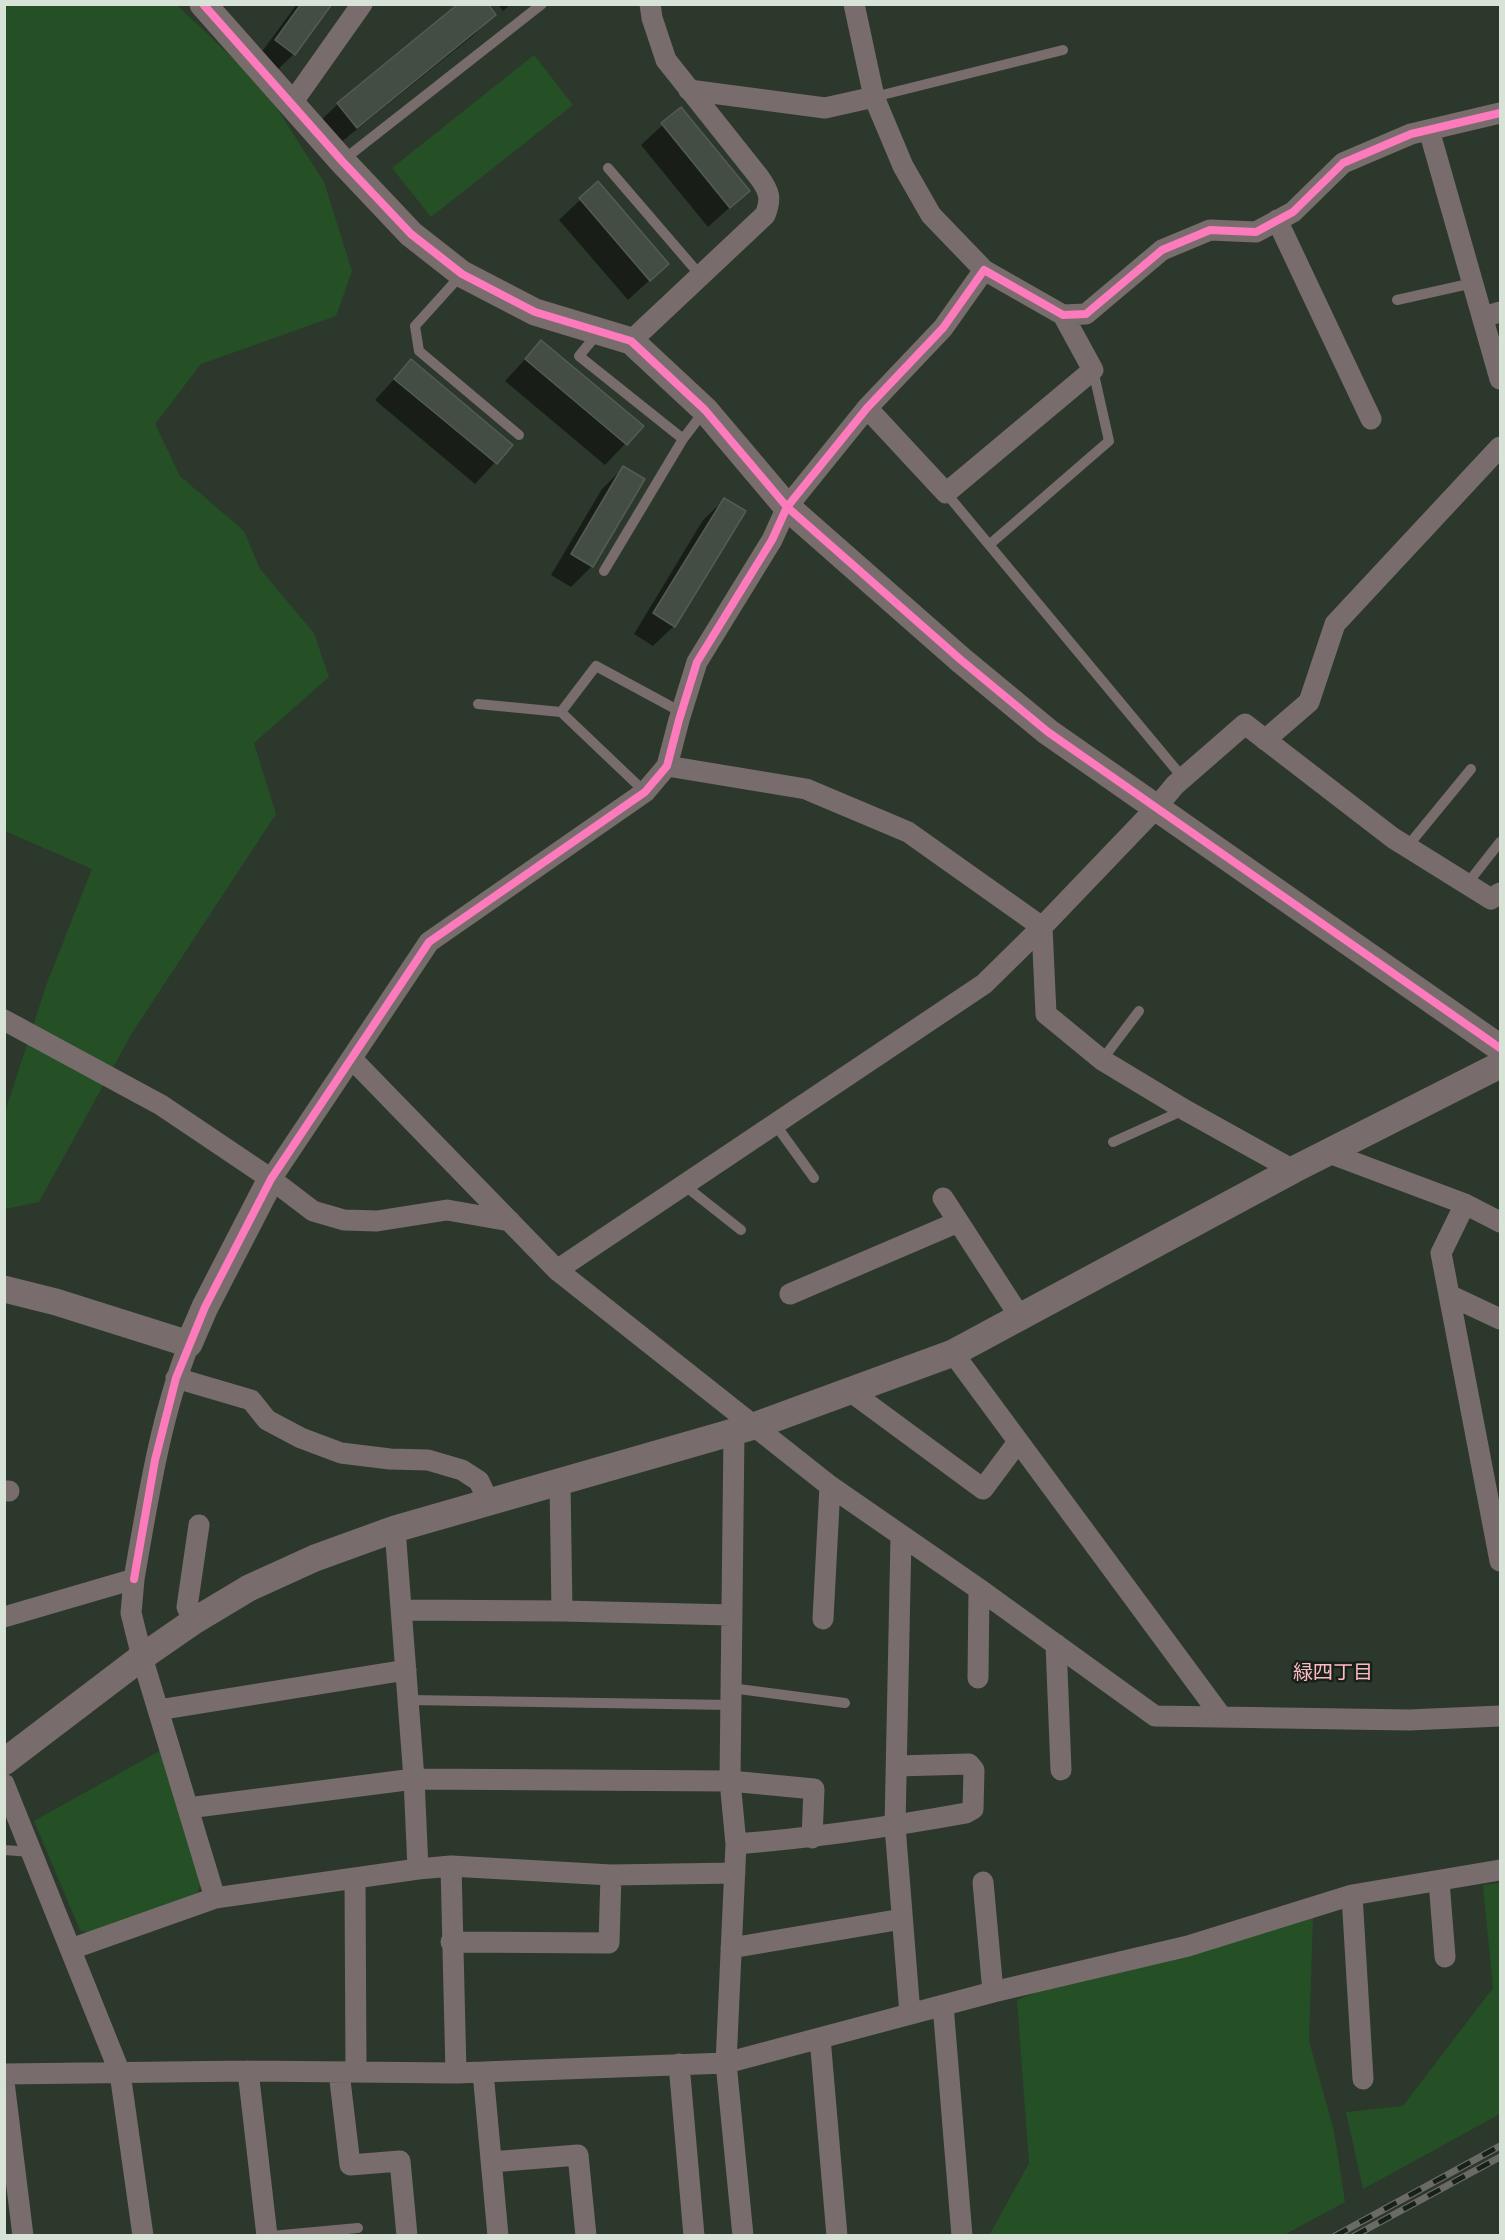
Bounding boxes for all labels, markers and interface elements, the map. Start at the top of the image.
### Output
district label: 緑四丁目 [1293,1661,1373,1685]

